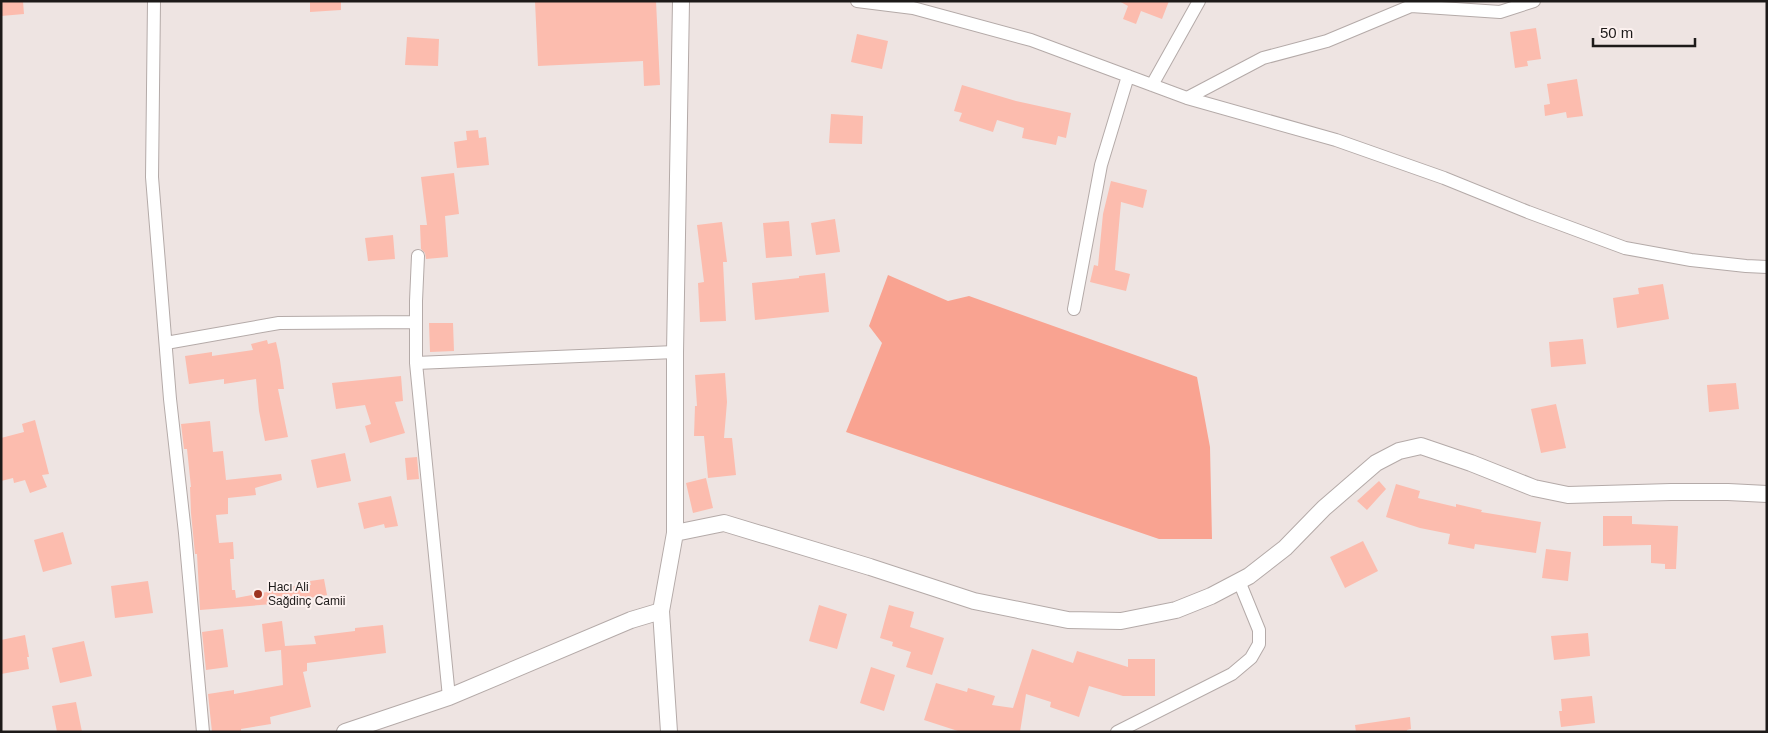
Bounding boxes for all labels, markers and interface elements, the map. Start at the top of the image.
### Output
scale bar [1593,15,1696,47]
text: 50 m [1600,24,1633,41]
place label: Hacı Ali Sağdinç Camii [268,580,345,608]
marker: Hacı Ali Sağdinç Camii [252,588,264,600]

